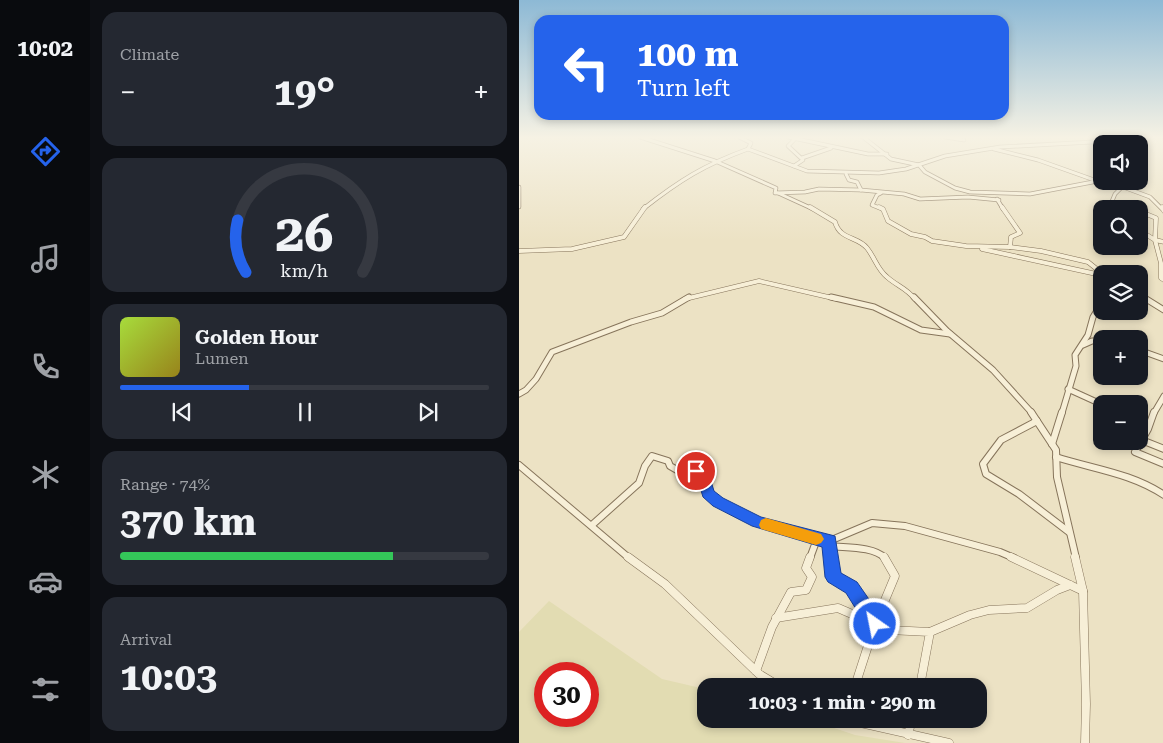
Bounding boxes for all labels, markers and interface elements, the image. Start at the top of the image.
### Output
text: 100 m [637,34,738,75]
icon: left [554,35,619,100]
text: 10:02 [17,36,73,61]
text: Climate [120,45,179,64]
text: 19° [274,70,335,114]
text: − [120,76,136,109]
text: + [473,76,489,109]
text: Turn left [637,76,730,101]
icon: directions [28,134,63,169]
map controls [1093,135,1148,450]
button: sound [1093,135,1148,190]
button: search [1093,200,1148,255]
text: 26 [275,203,334,264]
icon: music [28,241,63,276]
text: km/h [281,260,329,281]
button: layers [1093,265,1148,320]
text: Golden Hour [195,326,319,349]
button: + [1093,330,1148,385]
icon: phone [28,349,63,384]
text: Lumen [195,349,249,368]
button: − [1093,395,1148,450]
icon: previous [168,398,196,426]
icon: pause [291,398,319,426]
icon: next [414,398,442,426]
pin [675,450,717,492]
icon: climate [28,457,63,492]
icon: arrive [682,457,710,485]
text: Range · 74% [120,475,210,494]
text: 370 km [120,500,256,544]
icon: car [28,564,63,599]
position arrow [848,597,900,649]
text: Arrival [120,630,172,649]
text: 10:03 [120,655,217,699]
speed limit sign: 30 [534,662,599,727]
icon: filters [28,672,63,707]
text: 10:03 · 1 min · 290 m [748,691,936,714]

